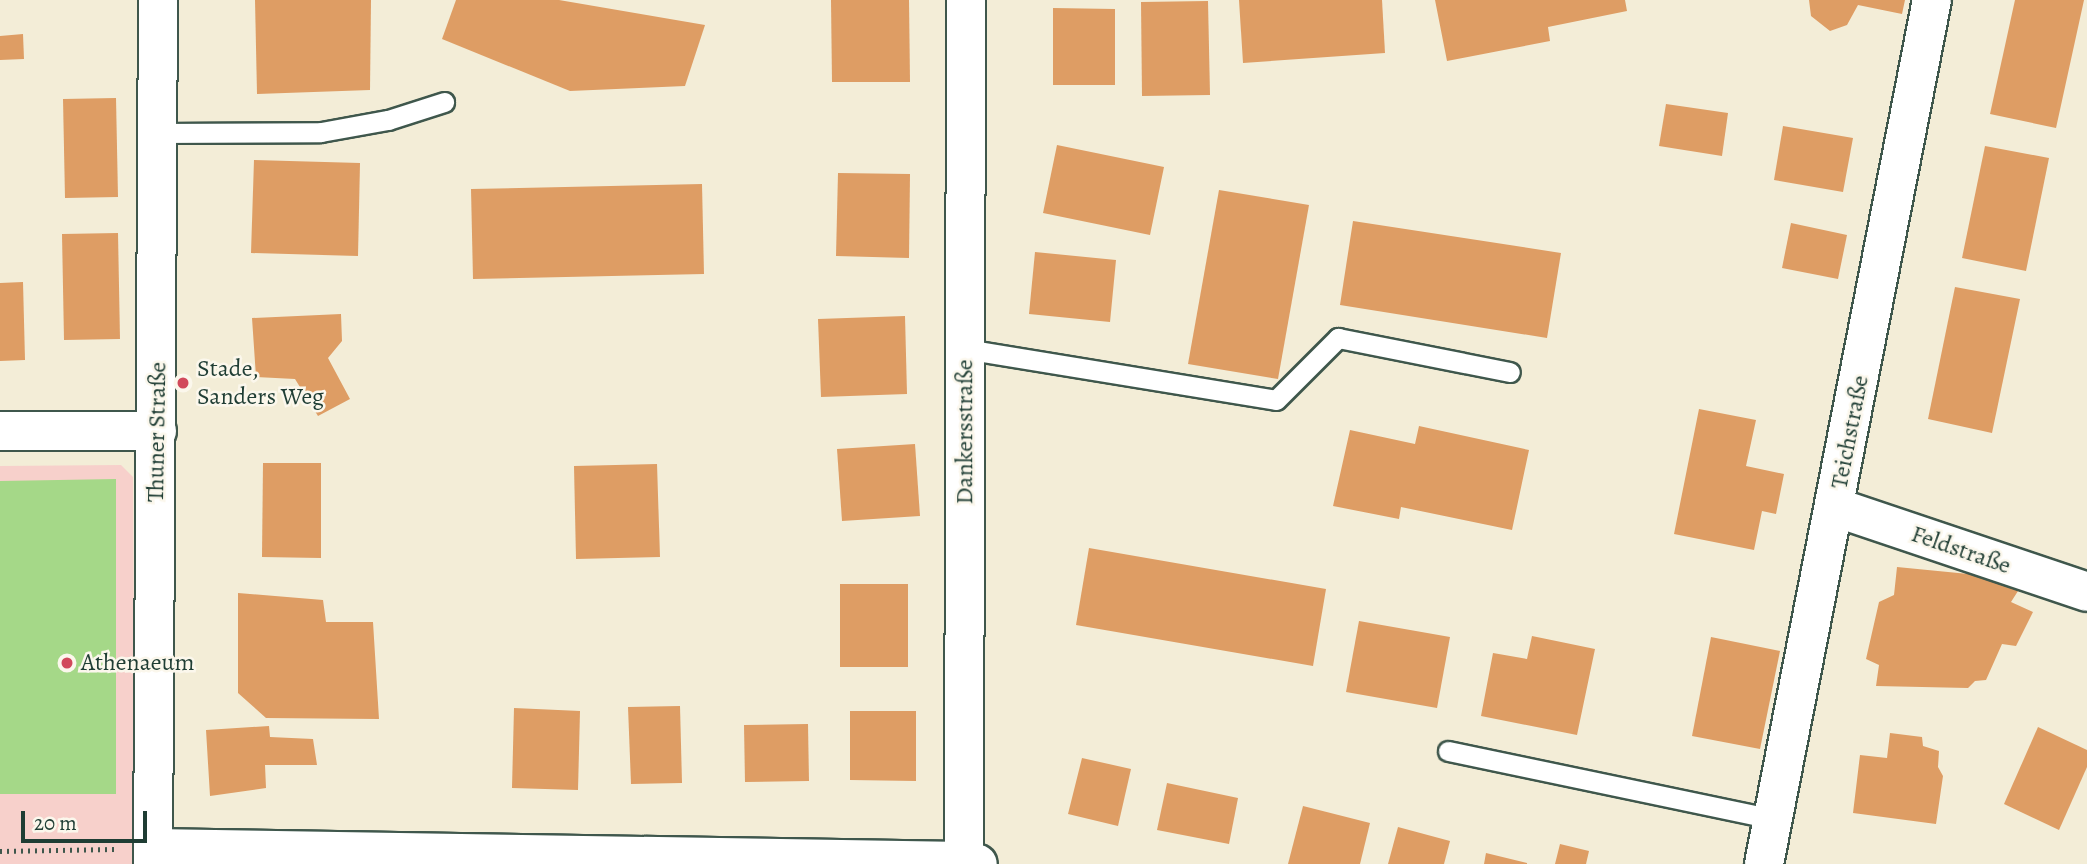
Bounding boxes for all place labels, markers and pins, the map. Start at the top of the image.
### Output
place label: Stade, Sanders Weg [197,355,324,411]
marker: Stade, Sanders Weg [175,375,191,391]
place label: Athenaeum [81,649,195,677]
marker: Athenaeum [59,655,75,671]

